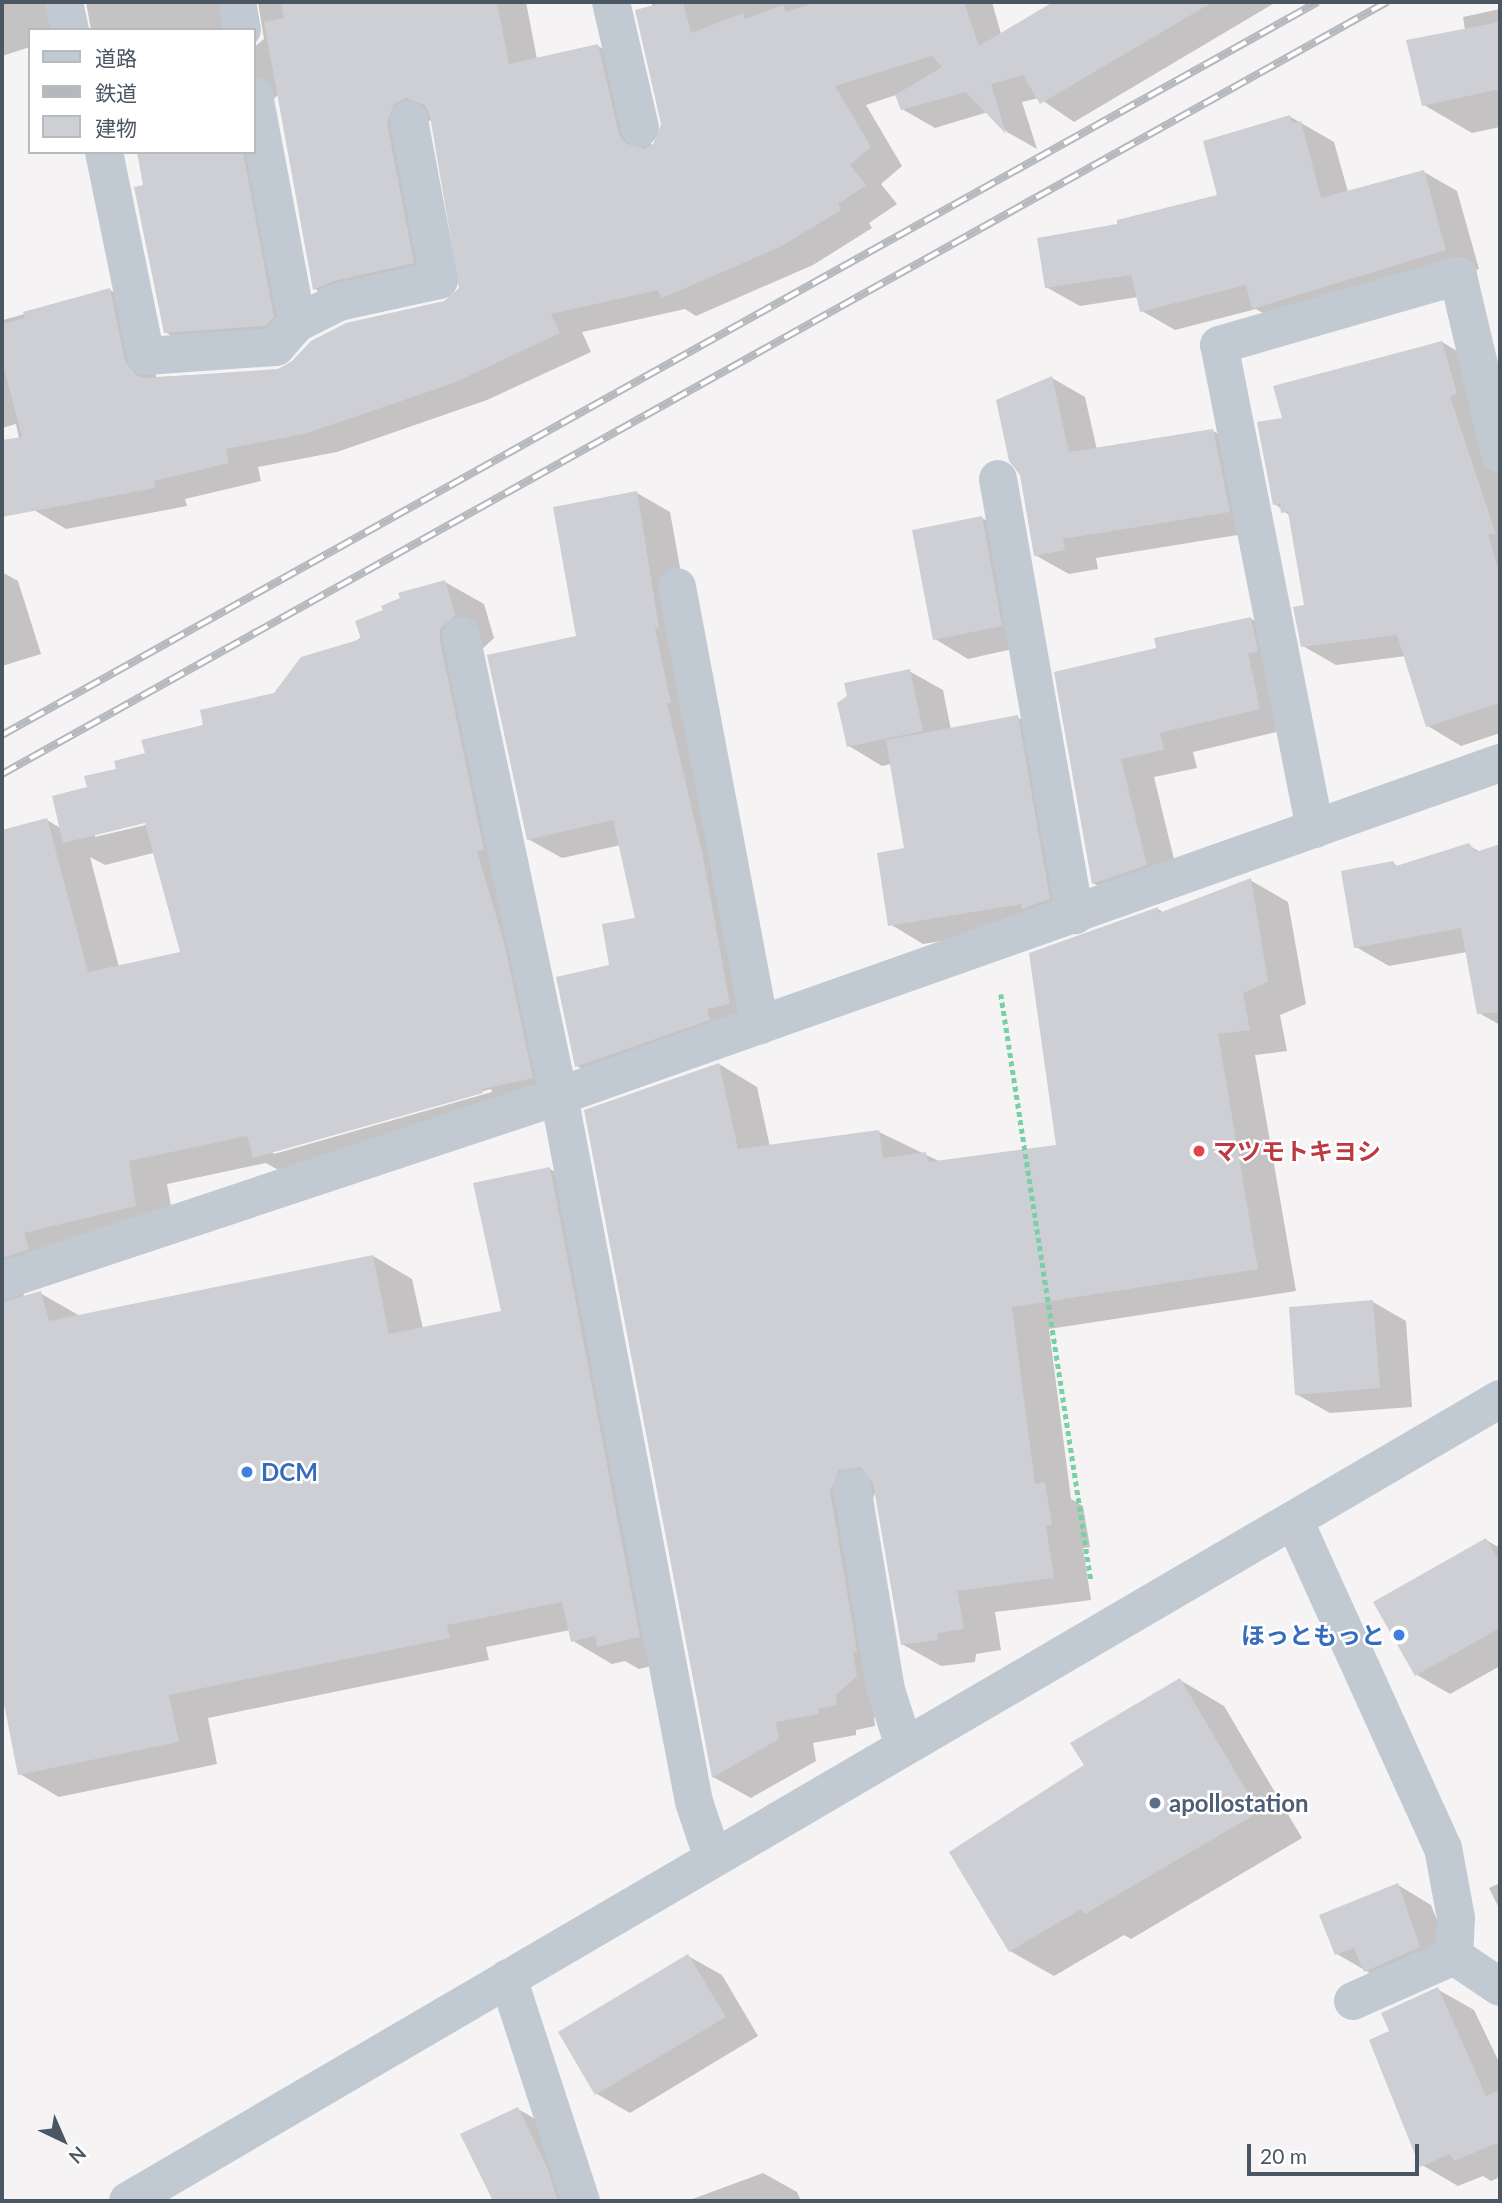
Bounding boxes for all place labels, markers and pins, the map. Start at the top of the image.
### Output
place label: マツモトキヨシ [1213,1137,1381,1165]
marker: マツモトキヨシ [1191,1143,1207,1159]
place label: DCM [261,1458,318,1486]
marker: DCM [239,1464,255,1480]
place label: ほっともっと [1241,1621,1385,1649]
marker: ほっともっと [1391,1627,1407,1643]
place label: apollostation [1169,1789,1309,1817]
marker: apollostation [1147,1795,1163,1811]

